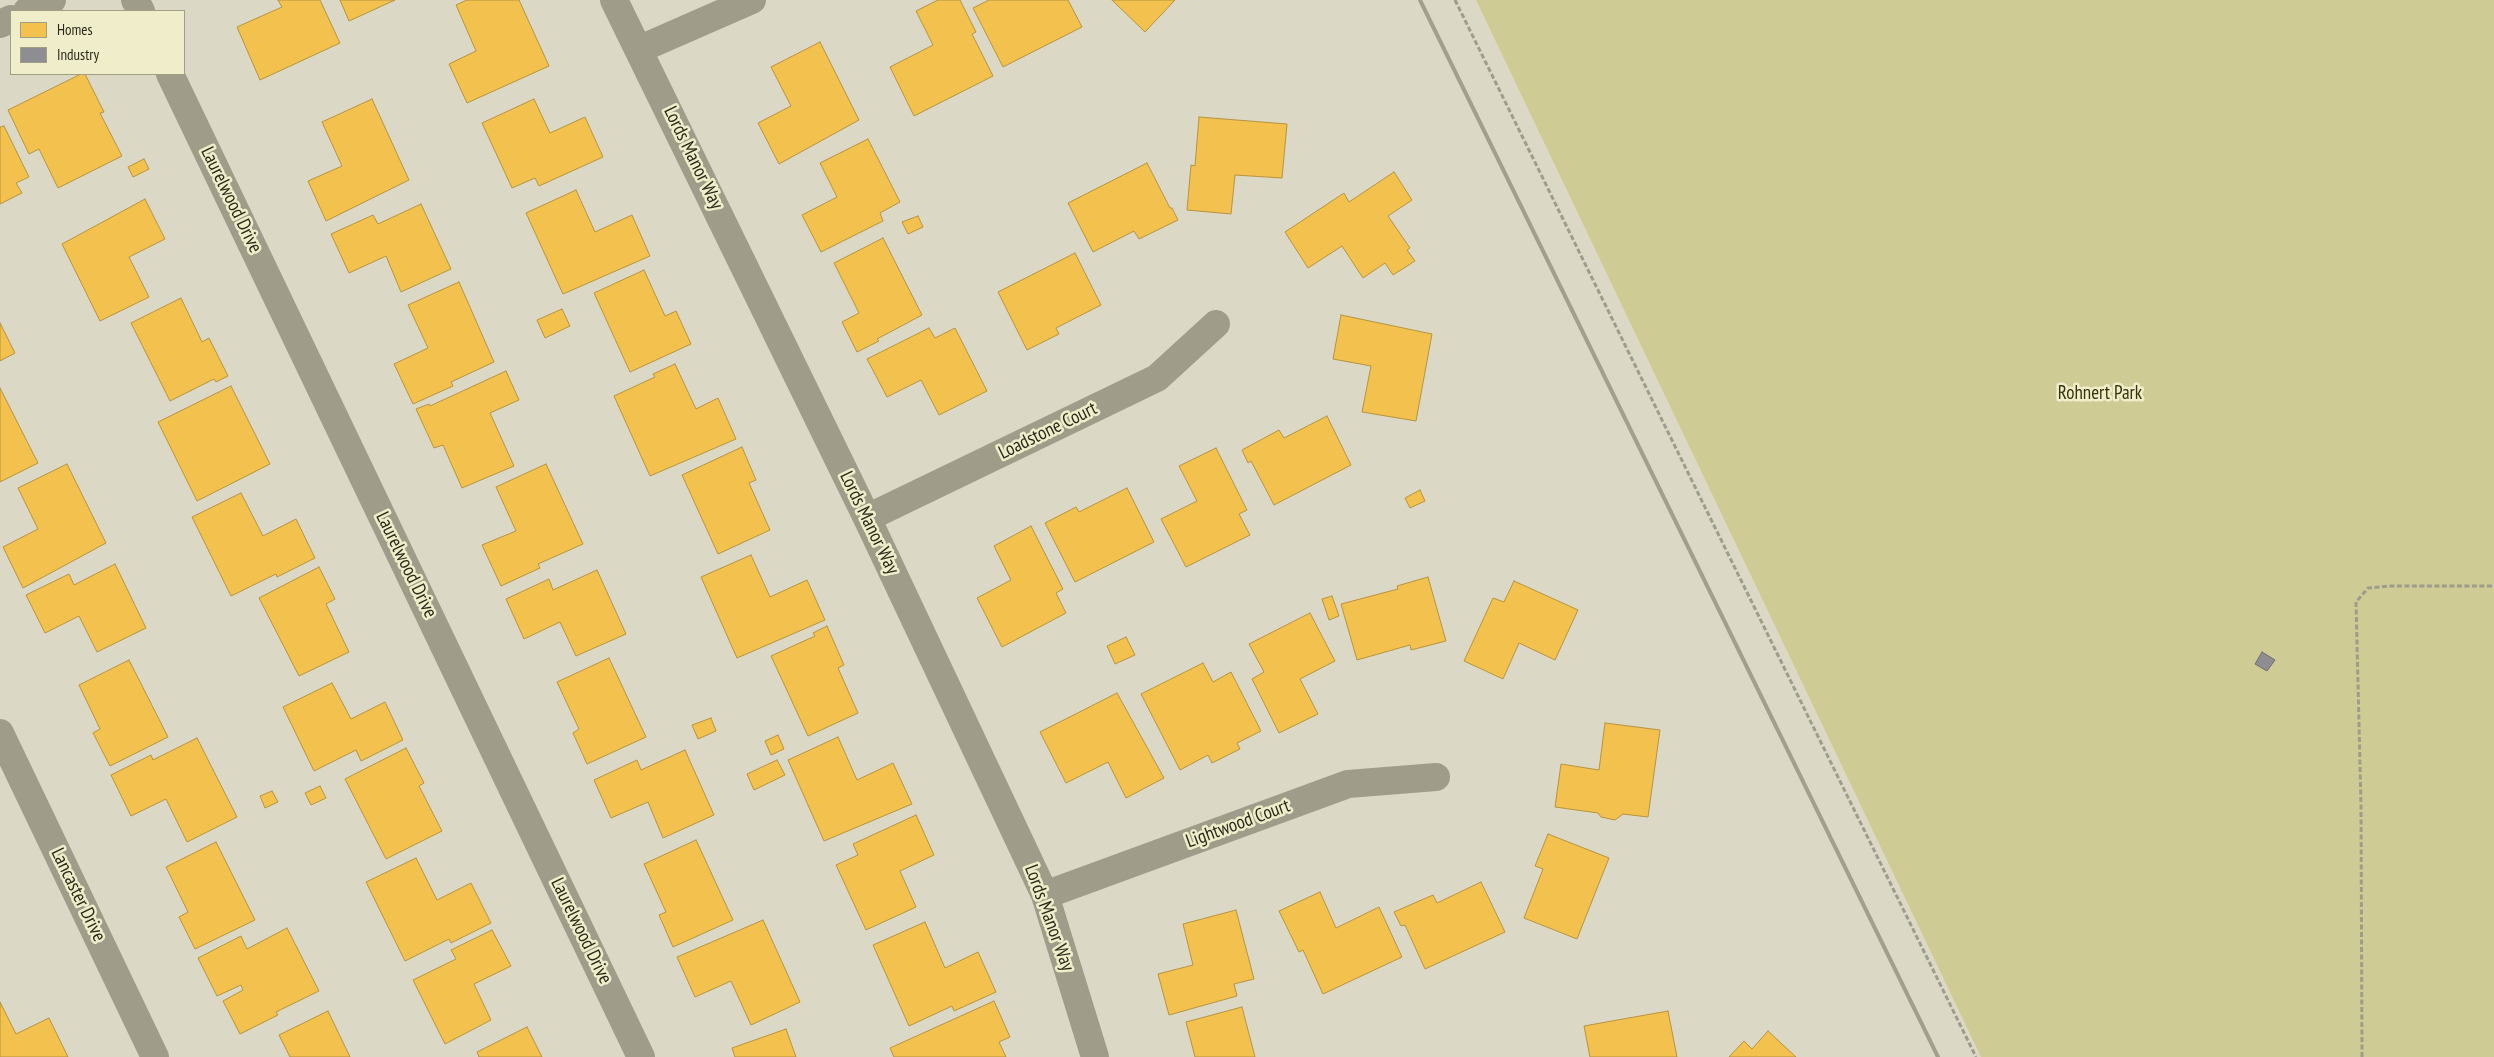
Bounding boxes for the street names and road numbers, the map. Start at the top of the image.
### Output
street label: Lords Manor Way [658,103,728,213]
street label: Laurelwood Drive [196,143,266,257]
street label: Loadstone Court [995,397,1101,465]
street label: Lords Manor Way [834,468,904,578]
street label: Laurelwood Drive [371,508,441,622]
street label: Lightwood Court [1183,795,1293,853]
street label: Lancaster Drive [46,845,110,945]
street label: Lords Manor Way [1019,862,1079,974]
street label: Laurelwood Drive [546,874,616,988]

